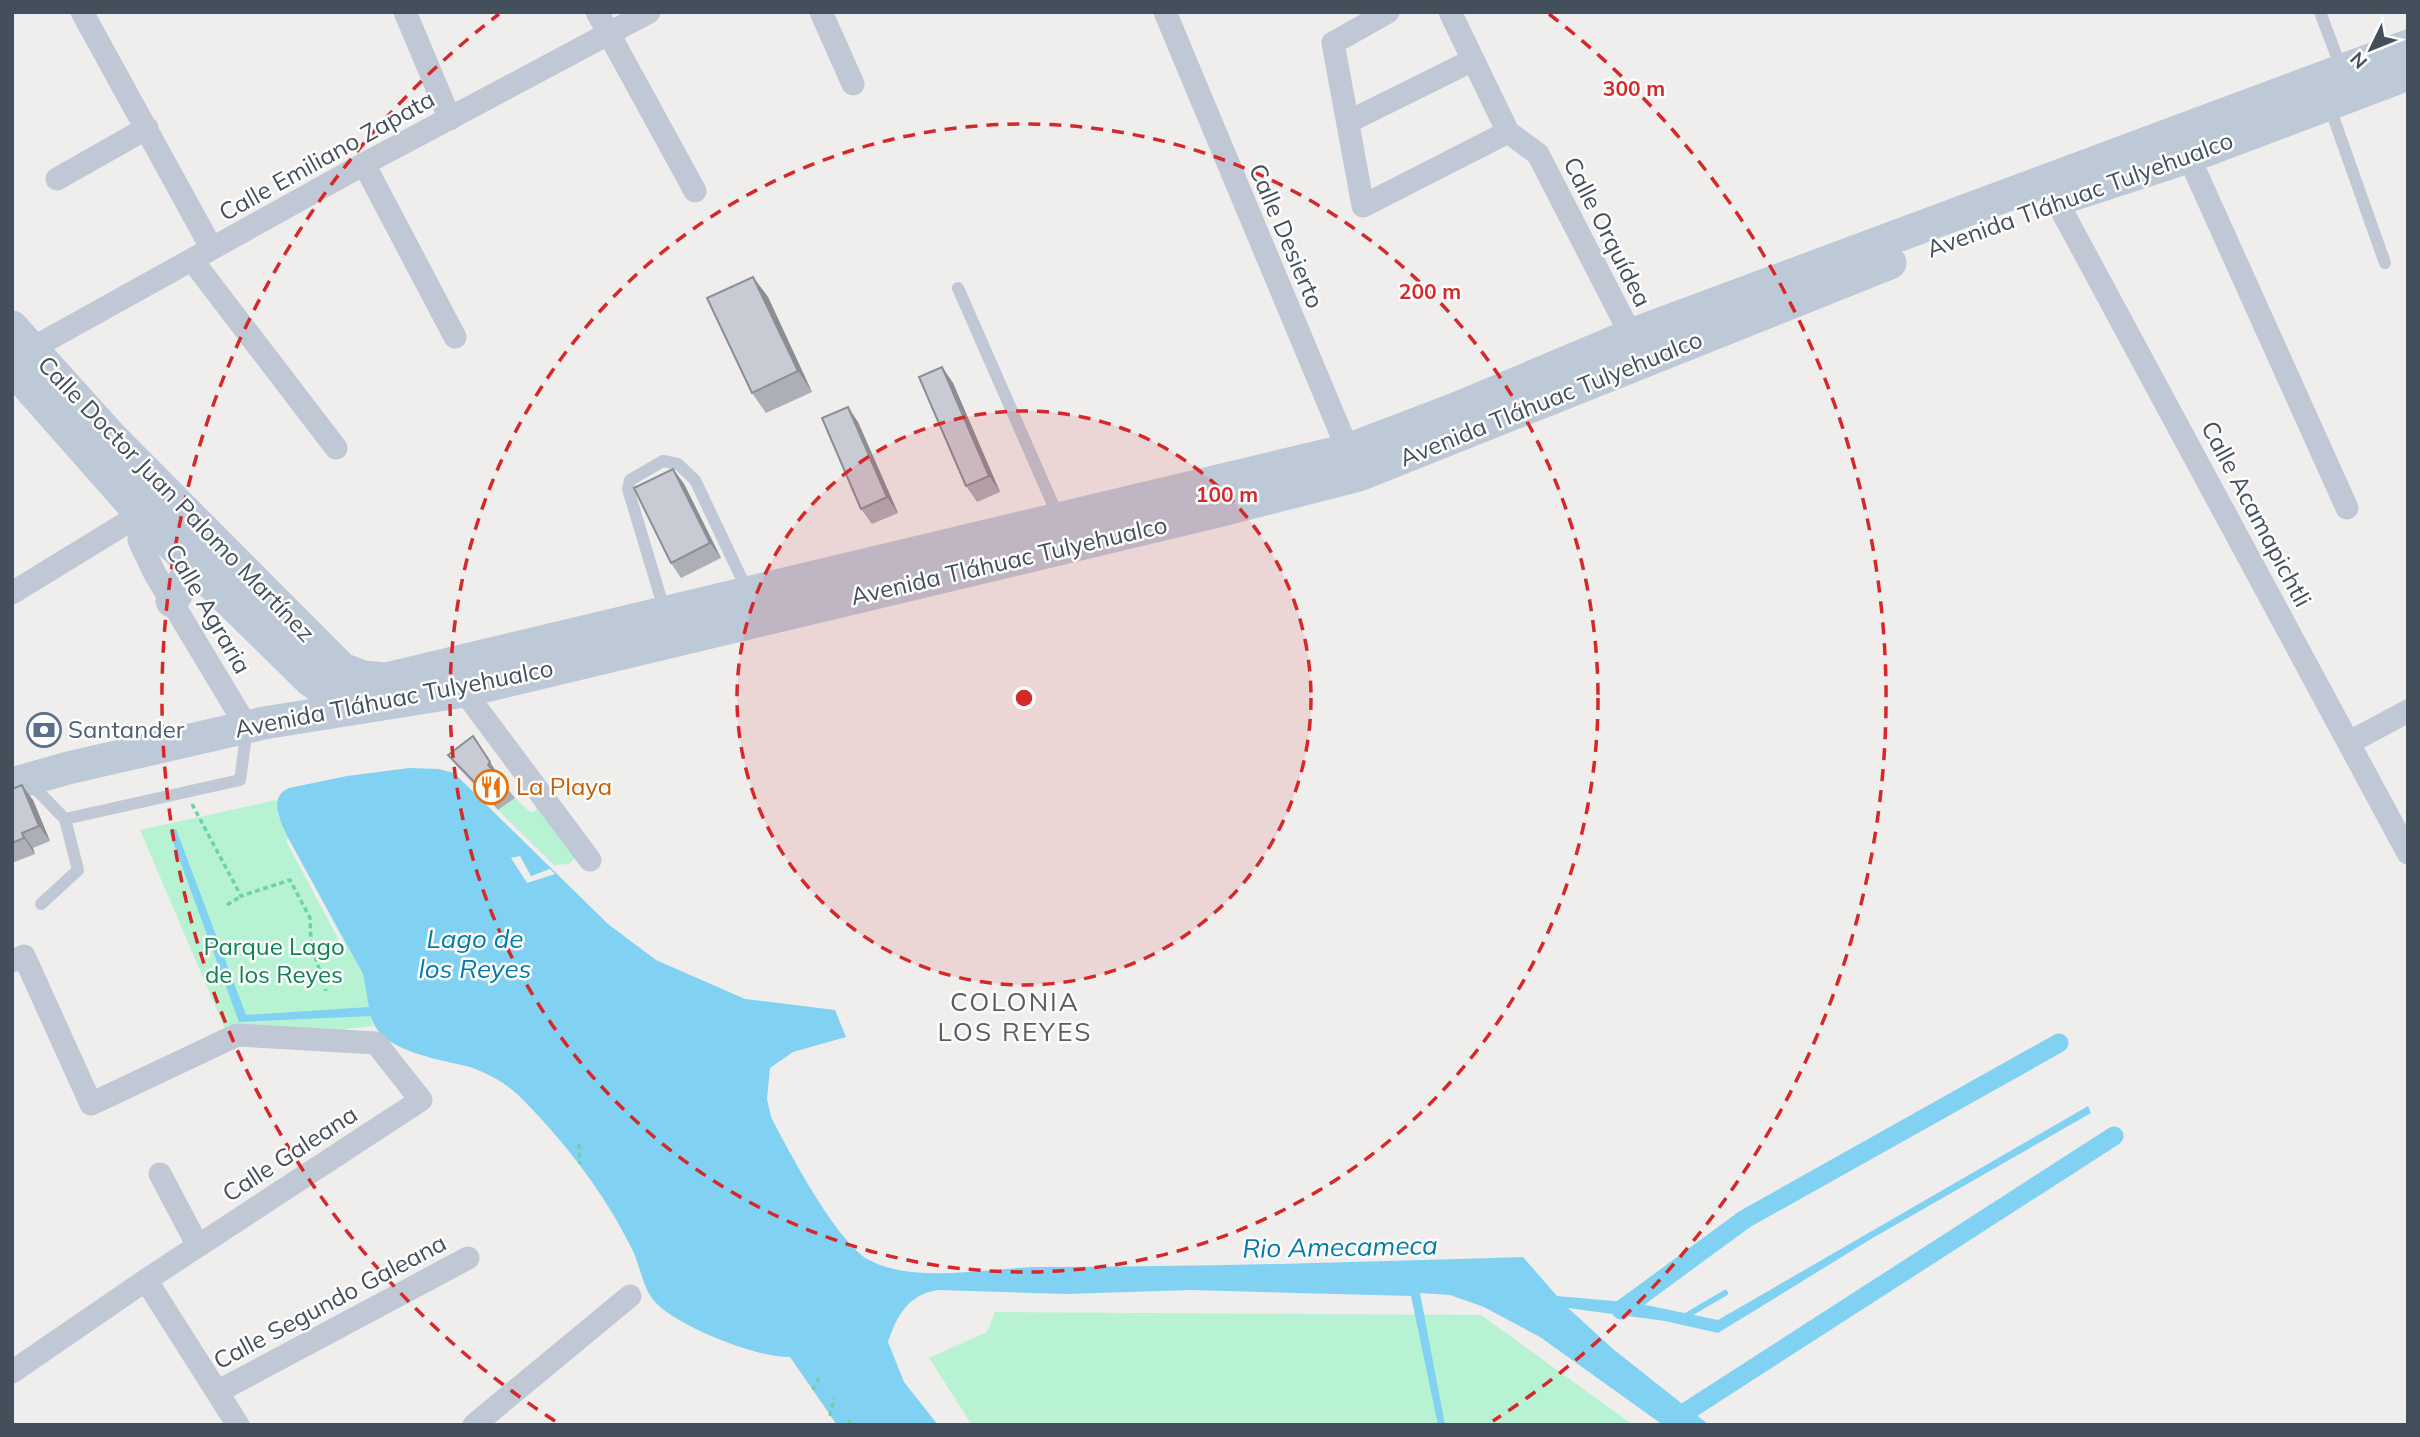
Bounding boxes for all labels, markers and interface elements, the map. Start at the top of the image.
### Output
north arrow [2336,14,2406,84]
text: N [2345,47,2372,74]
text: 300 m [1603,75,1665,101]
street label: Calle Emiliano Zapata [213,83,440,227]
street label: Avenida Tláhuac Tulyehualco [1922,125,2237,264]
street label: Calle Orquídea [1557,152,1659,311]
street label: Calle Desierto [1243,159,1331,312]
text: 200 m [1399,278,1461,304]
street label: Avenida Tláhuac Tulyehualco [1395,324,1706,473]
street label: Calle Doctor Juan Palomo Martínez [32,349,322,648]
street label: Calle Acamapichtli [2195,415,2319,612]
text: 100 m [1196,481,1258,507]
street label: Avenida Tláhuac Tulyehualco [848,509,1170,611]
street label: Calle Agraria [160,538,258,679]
street label: Avenida Tláhuac Tulyehualco [232,652,556,744]
centre of rings [1012,686,1036,710]
bank icon: Santander [25,711,63,749]
place label: Santander [68,714,185,744]
restaurant icon: La Playa [472,768,510,806]
place label: La Playa [516,771,612,801]
water label: Lago de los Reyes [418,922,532,985]
park label: Parque Lago de los Reyes [203,931,345,989]
district label: COLONIA LOS REYES [938,985,1092,1048]
street label: Calle Galeana [216,1098,363,1208]
street label: Calle Segundo Galeana [208,1227,451,1375]
water label: Rio Amecameca [1242,1228,1438,1265]

